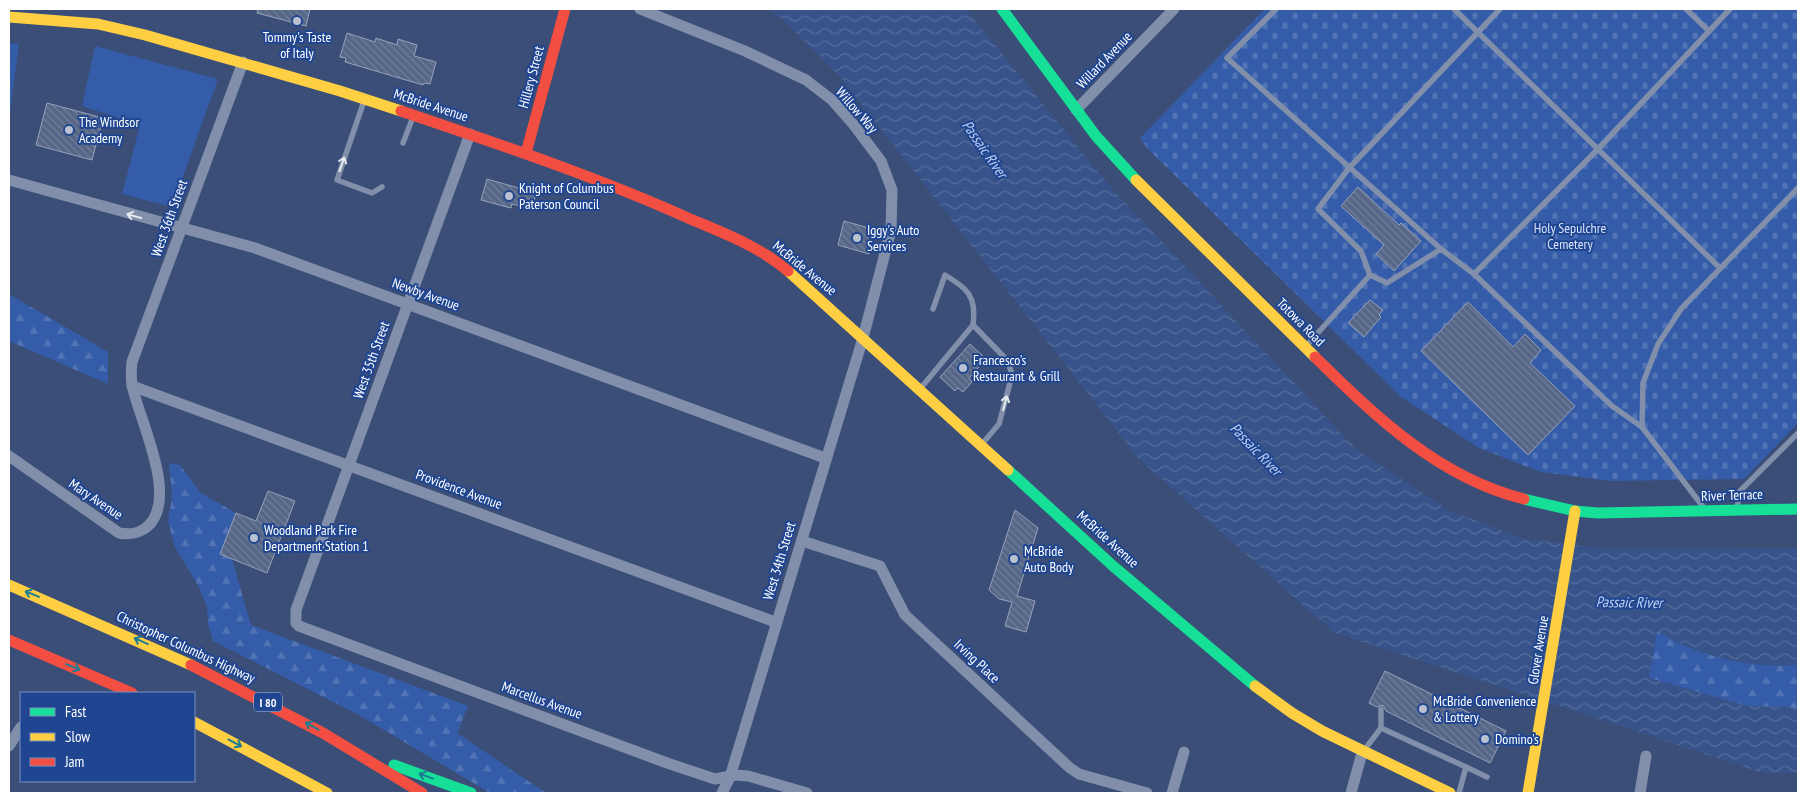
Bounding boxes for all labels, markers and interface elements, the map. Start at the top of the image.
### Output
marker: Tommy's Taste of Italy [291,15,303,27]
place label: Tommy's Taste of Italy [263,28,331,62]
street label: Willard Avenue [1072,28,1136,92]
street label: Hillery Street [514,44,548,110]
street label: Willow Way [832,83,882,137]
street label: McBride Avenue [391,85,471,126]
place label: The Windsor Academy [79,113,139,147]
water label: Passaic River [958,116,1013,183]
marker: The Windsor Academy [63,124,75,136]
one-way arrow [338,156,348,172]
street label: West 36th Street [147,177,191,259]
place label: Knight of Columbus Paterson Council [519,179,614,213]
marker: Knight of Columbus Paterson Council [503,190,515,202]
one-way arrow [126,211,142,221]
park label: Holy Sepulchre Cemetery [1534,219,1607,253]
place label: Iggy's Auto Services [867,221,919,255]
marker: Iggy's Auto Services [851,232,863,244]
street label: McBride Avenue [769,237,841,299]
street label: Newby Avenue [390,274,462,315]
street label: Totowa Road [1273,294,1329,350]
street label: West 35th Street [349,319,393,401]
place label: Francesco's Restaurant & Grill [973,351,1061,385]
marker: Francesco's Restaurant & Grill [957,362,969,374]
one-way arrow [1001,395,1010,411]
water label: Passaic River [1226,418,1287,481]
street label: Providence Avenue [413,465,505,513]
street label: Mary Avenue [66,474,127,524]
street label: River Terrace [1701,485,1763,505]
street label: McBride Avenue [1073,506,1143,572]
street label: West 34th Street [759,520,799,602]
place label: Woodland Park Fire Department Station 1 [264,521,369,555]
marker: Woodland Park Fire Department Station 1 [248,532,260,544]
place label: McBride Auto Body [1024,542,1074,576]
marker: McBride Auto Body [1008,553,1020,565]
one-way arrow [24,589,40,598]
water label: Passaic River [1596,592,1664,612]
street label: Christopher Columbus Highway [114,607,259,687]
street label: Glover Avenue [1524,614,1552,686]
one-way arrow [134,635,149,645]
street label: Irving Place [950,635,1004,687]
one-way arrow [65,662,80,672]
street label: Marcellus Avenue [499,677,585,723]
legend [20,692,195,782]
road number: I 80 [254,692,282,712]
place label: McBride Convenience & Lottery [1433,692,1536,726]
text: Fast [65,702,86,721]
marker: McBride Convenience & Lottery [1417,703,1429,715]
one-way arrow [305,720,320,730]
text: Slow [65,727,90,746]
place label: Domino's [1495,730,1539,748]
marker: Domino's [1479,733,1491,745]
one-way arrow [228,738,243,748]
text: Jam [64,752,84,771]
one-way arrow [418,771,434,780]

